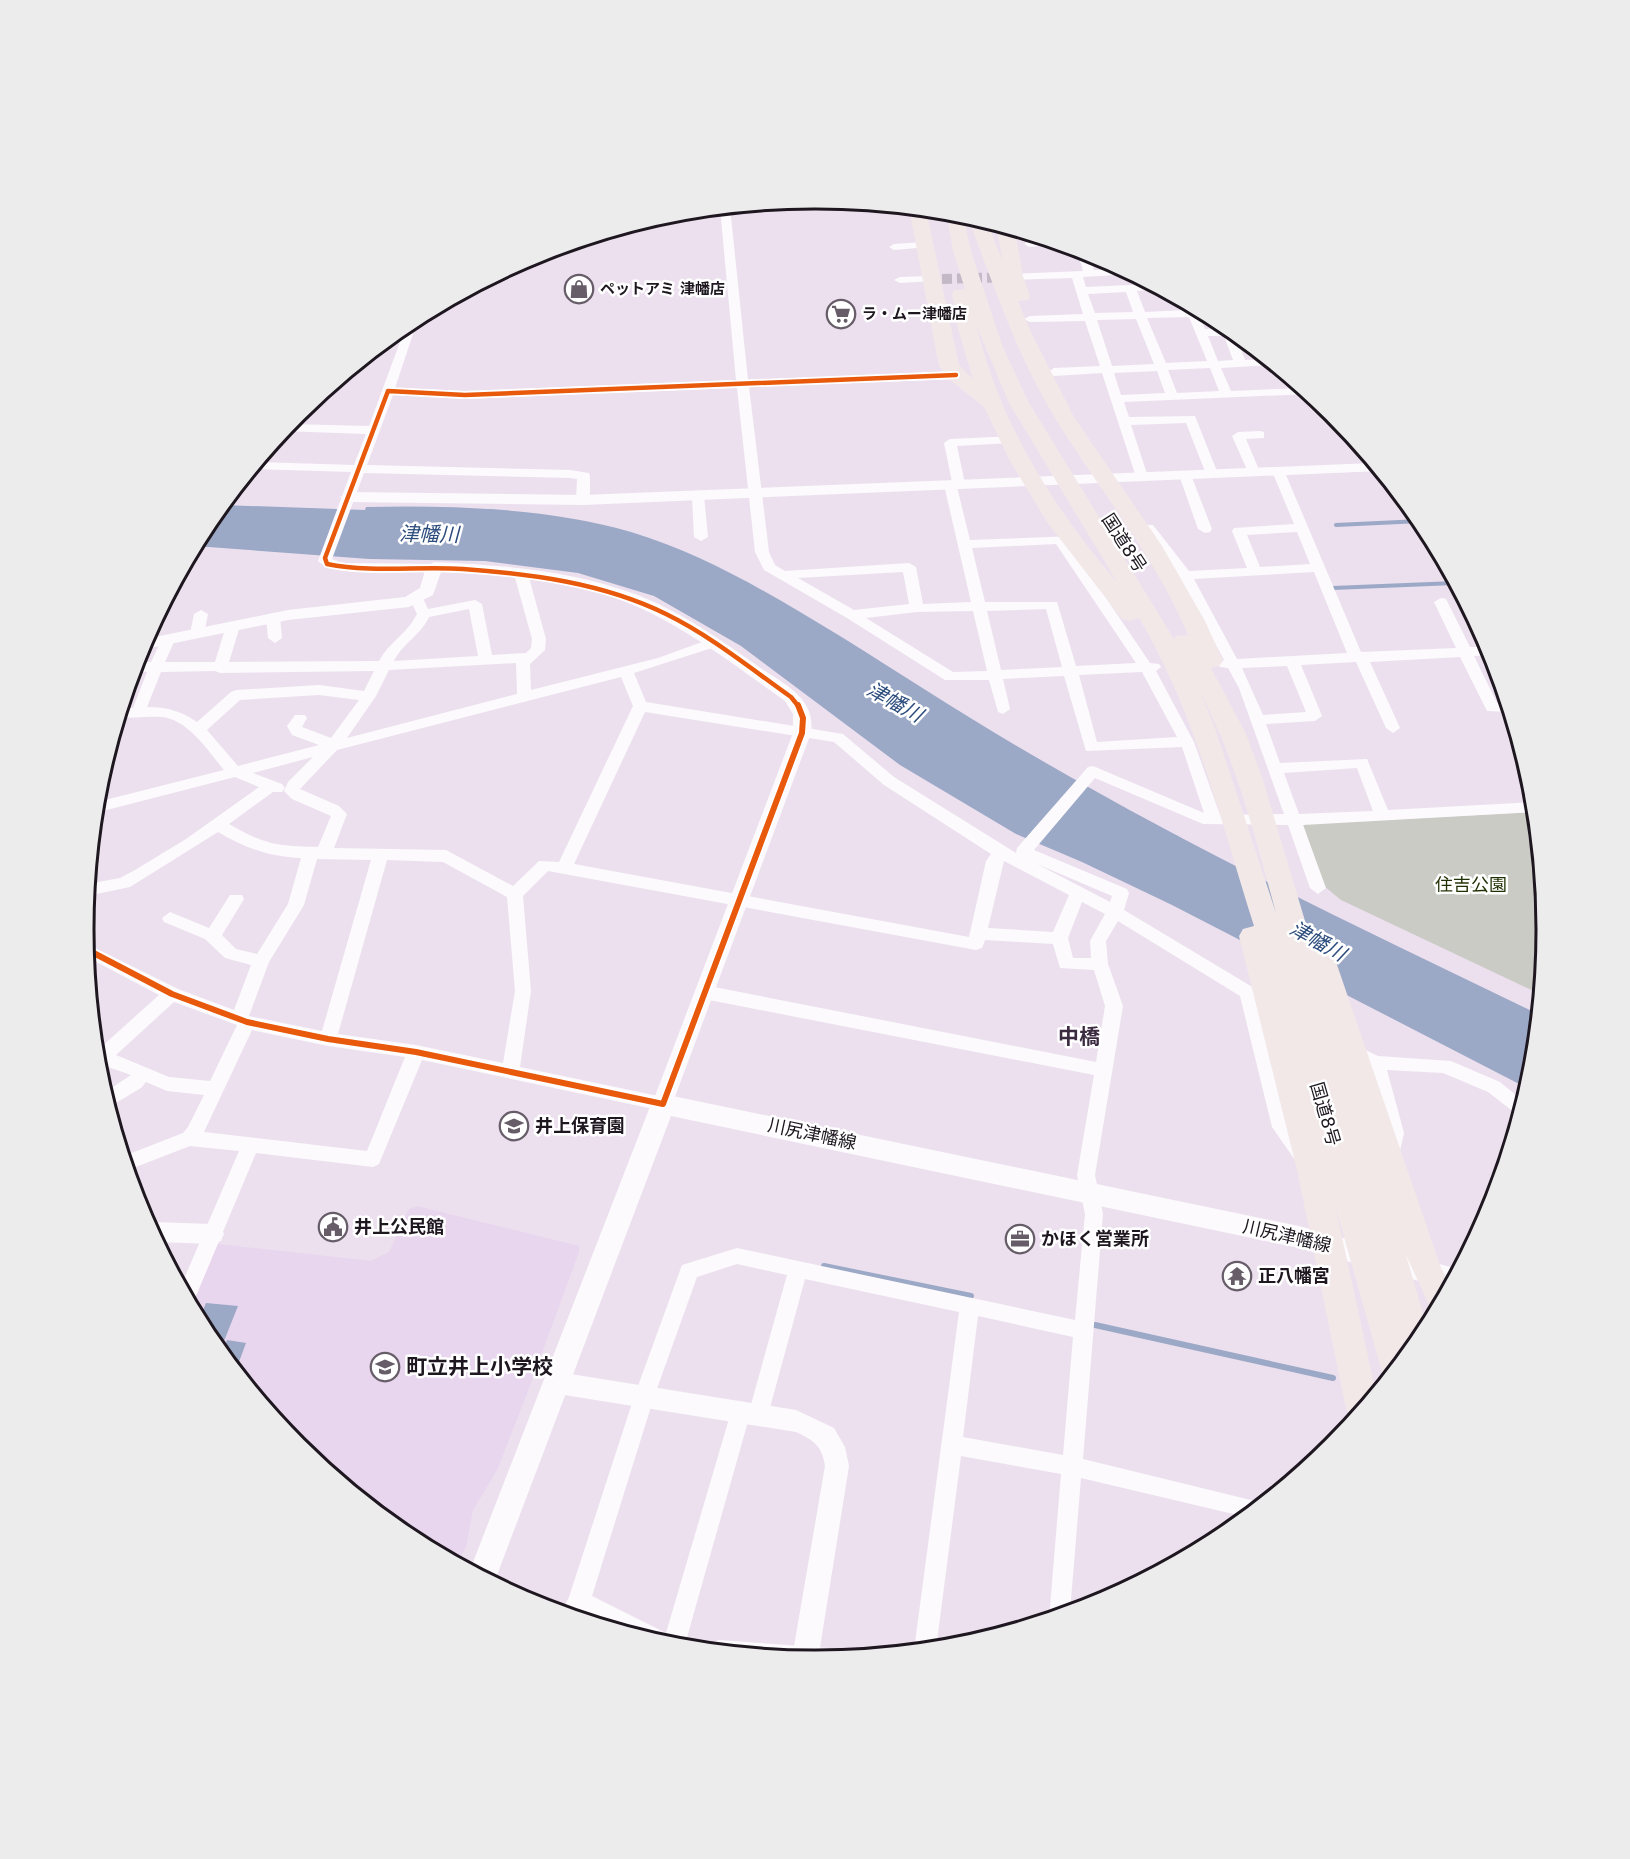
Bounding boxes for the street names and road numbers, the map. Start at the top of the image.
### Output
street label: 国道8号 [1098,510,1151,576]
street label: 国道8号 [1306,1080,1345,1148]
street label: 川尻津幡線 [766,1114,858,1153]
street label: 川尻津幡線 [1241,1215,1333,1256]

